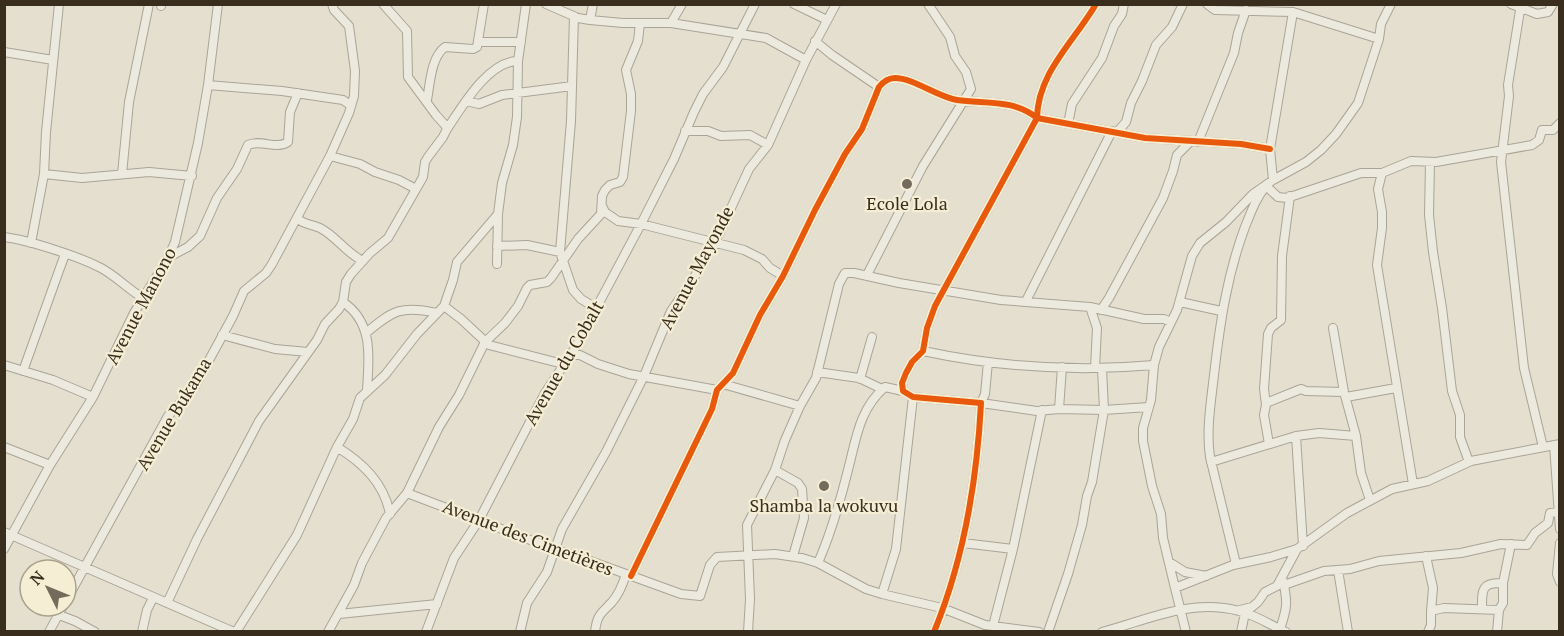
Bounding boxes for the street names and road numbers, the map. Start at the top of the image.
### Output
street label: Avenue Mayonde [653,202,739,333]
street label: Avenue Manono [99,243,181,368]
street label: Avenue du Cobalt [518,296,609,429]
street label: Avenue Bukama [130,353,216,474]
street label: Avenue des Cimetières [440,493,617,581]

